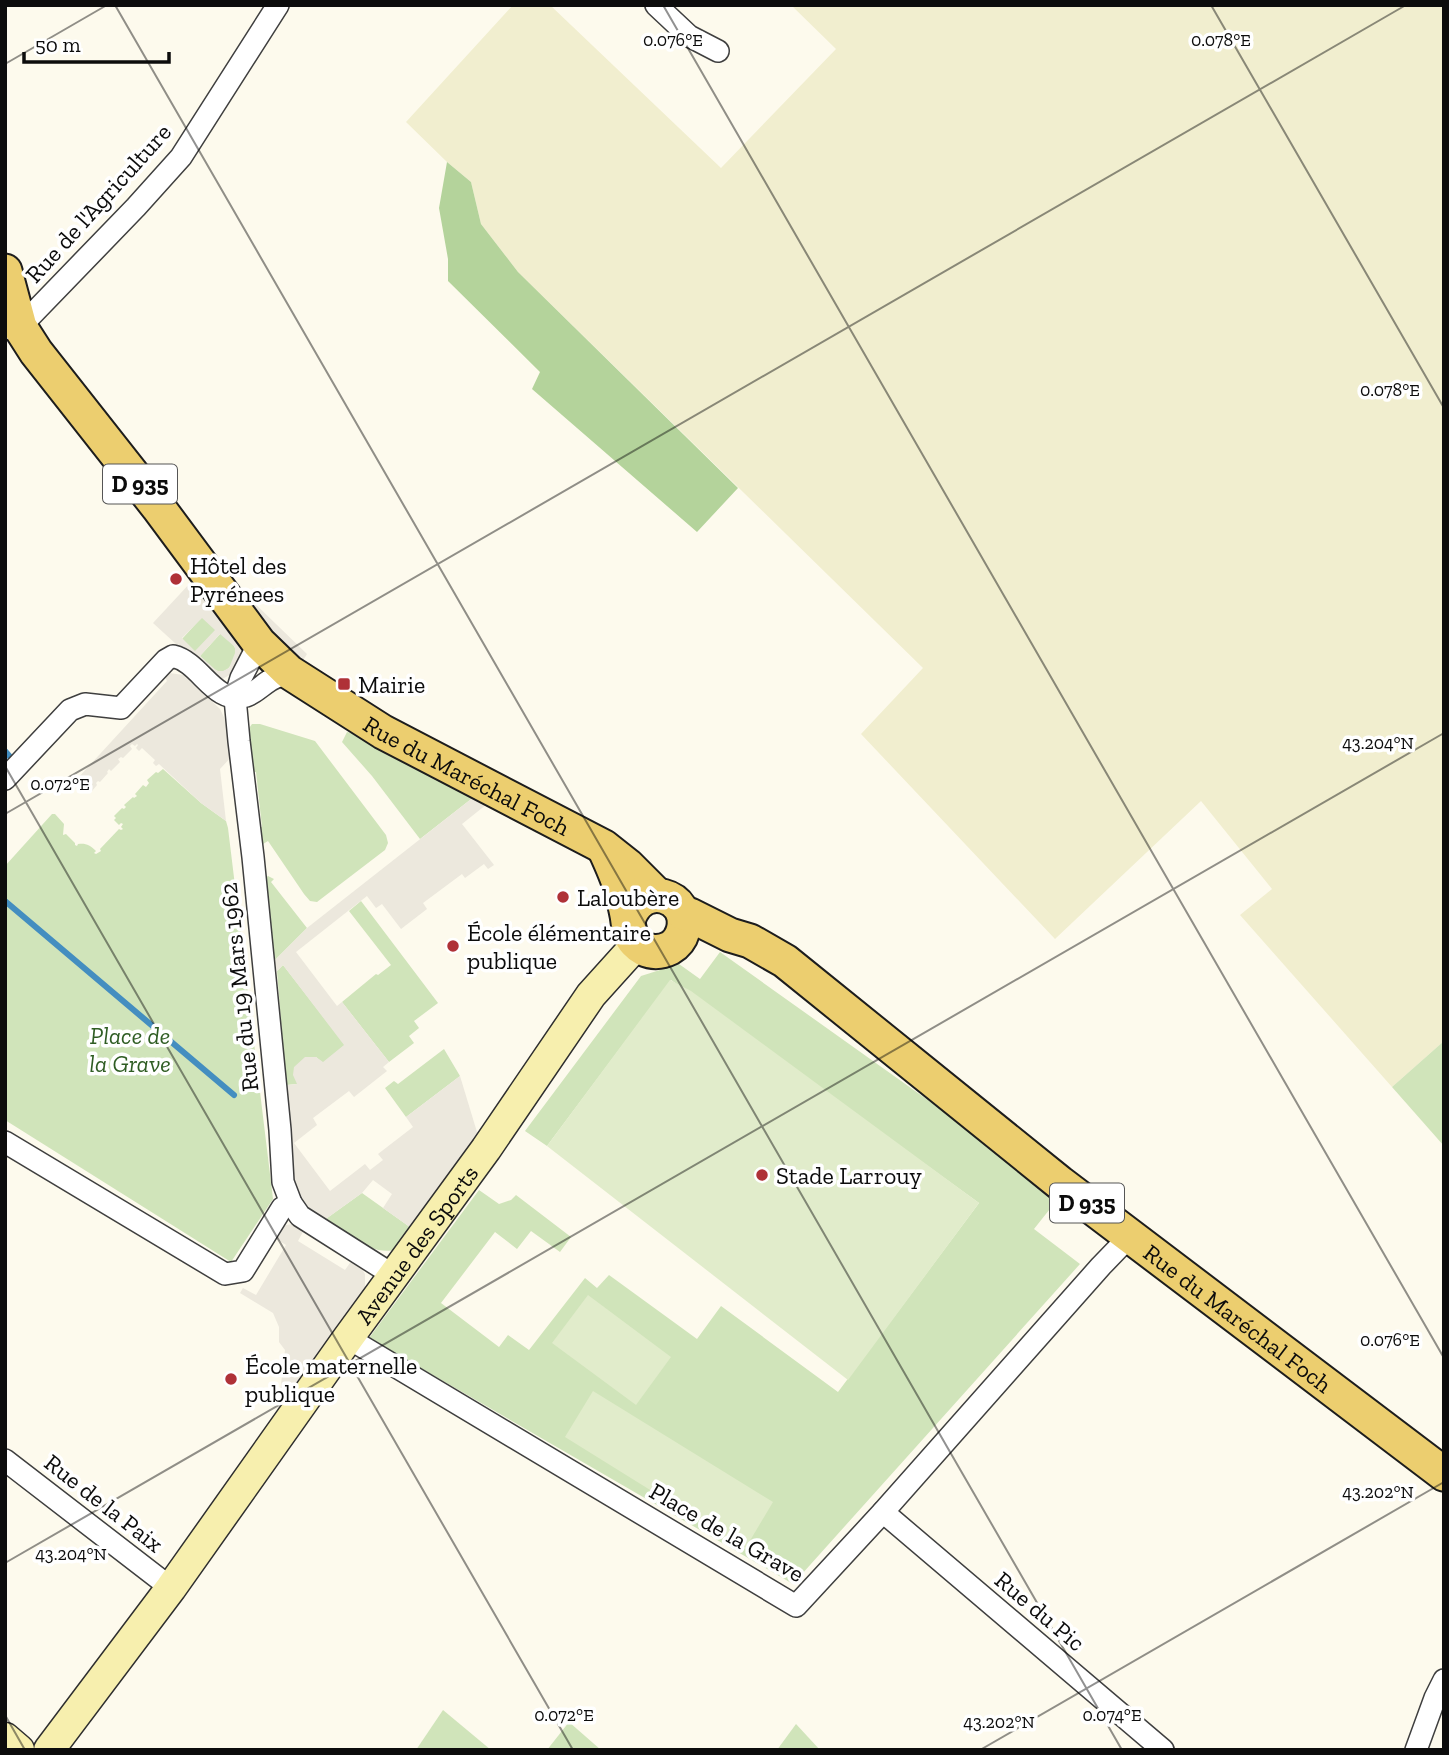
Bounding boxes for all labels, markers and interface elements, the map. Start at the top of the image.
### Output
scale bar [24,21,170,65]
text: 0.076°E [643,29,703,51]
text: 0.078°E [1191,29,1251,51]
text: 50 m [35,32,81,57]
street label: Rue de l'Agriculture [19,118,177,288]
text: 0.078°E [1360,379,1420,401]
road number: D 935 [103,464,177,504]
place label: Hôtel des Pyrénees [190,551,287,608]
marker: Hôtel des Pyrénees [168,571,184,587]
place label: Mairie [358,670,425,699]
marker: Mairie [336,676,352,692]
street label: Rue du Maréchal Foch [358,709,575,842]
text: 43.204°N [1342,732,1414,754]
text: 0.072°E [30,773,90,795]
street label: Rue du 19 Mars 1962 [214,881,264,1093]
place label: Laloubère [577,883,679,912]
marker: Laloubère [555,889,571,905]
place label: École élémentaire publique [467,918,651,975]
marker: École élémentaire publique [445,938,461,954]
park label: Place de la Grave [89,1021,171,1078]
street label: Avenue des Sports [349,1159,484,1330]
place label: Stade Larrouy [776,1161,922,1190]
marker: Stade Larrouy [754,1167,770,1183]
road number: D 935 [1050,1184,1124,1222]
street label: Rue du Maréchal Foch [1138,1237,1338,1399]
text: 0.076°E [1360,1329,1420,1351]
place label: École maternelle publique [245,1351,417,1408]
marker: École maternelle publique [223,1371,239,1387]
street label: Rue de la Paix [39,1448,169,1558]
street label: Place de la Grave [645,1476,809,1588]
text: 43.202°N [1342,1481,1414,1503]
text: 43.204°N [35,1543,107,1565]
street label: Rue du Pic [989,1565,1091,1657]
text: 0.072°E [534,1704,594,1726]
text: 0.074°E [1082,1704,1142,1726]
text: 43.202°N [963,1711,1035,1733]

